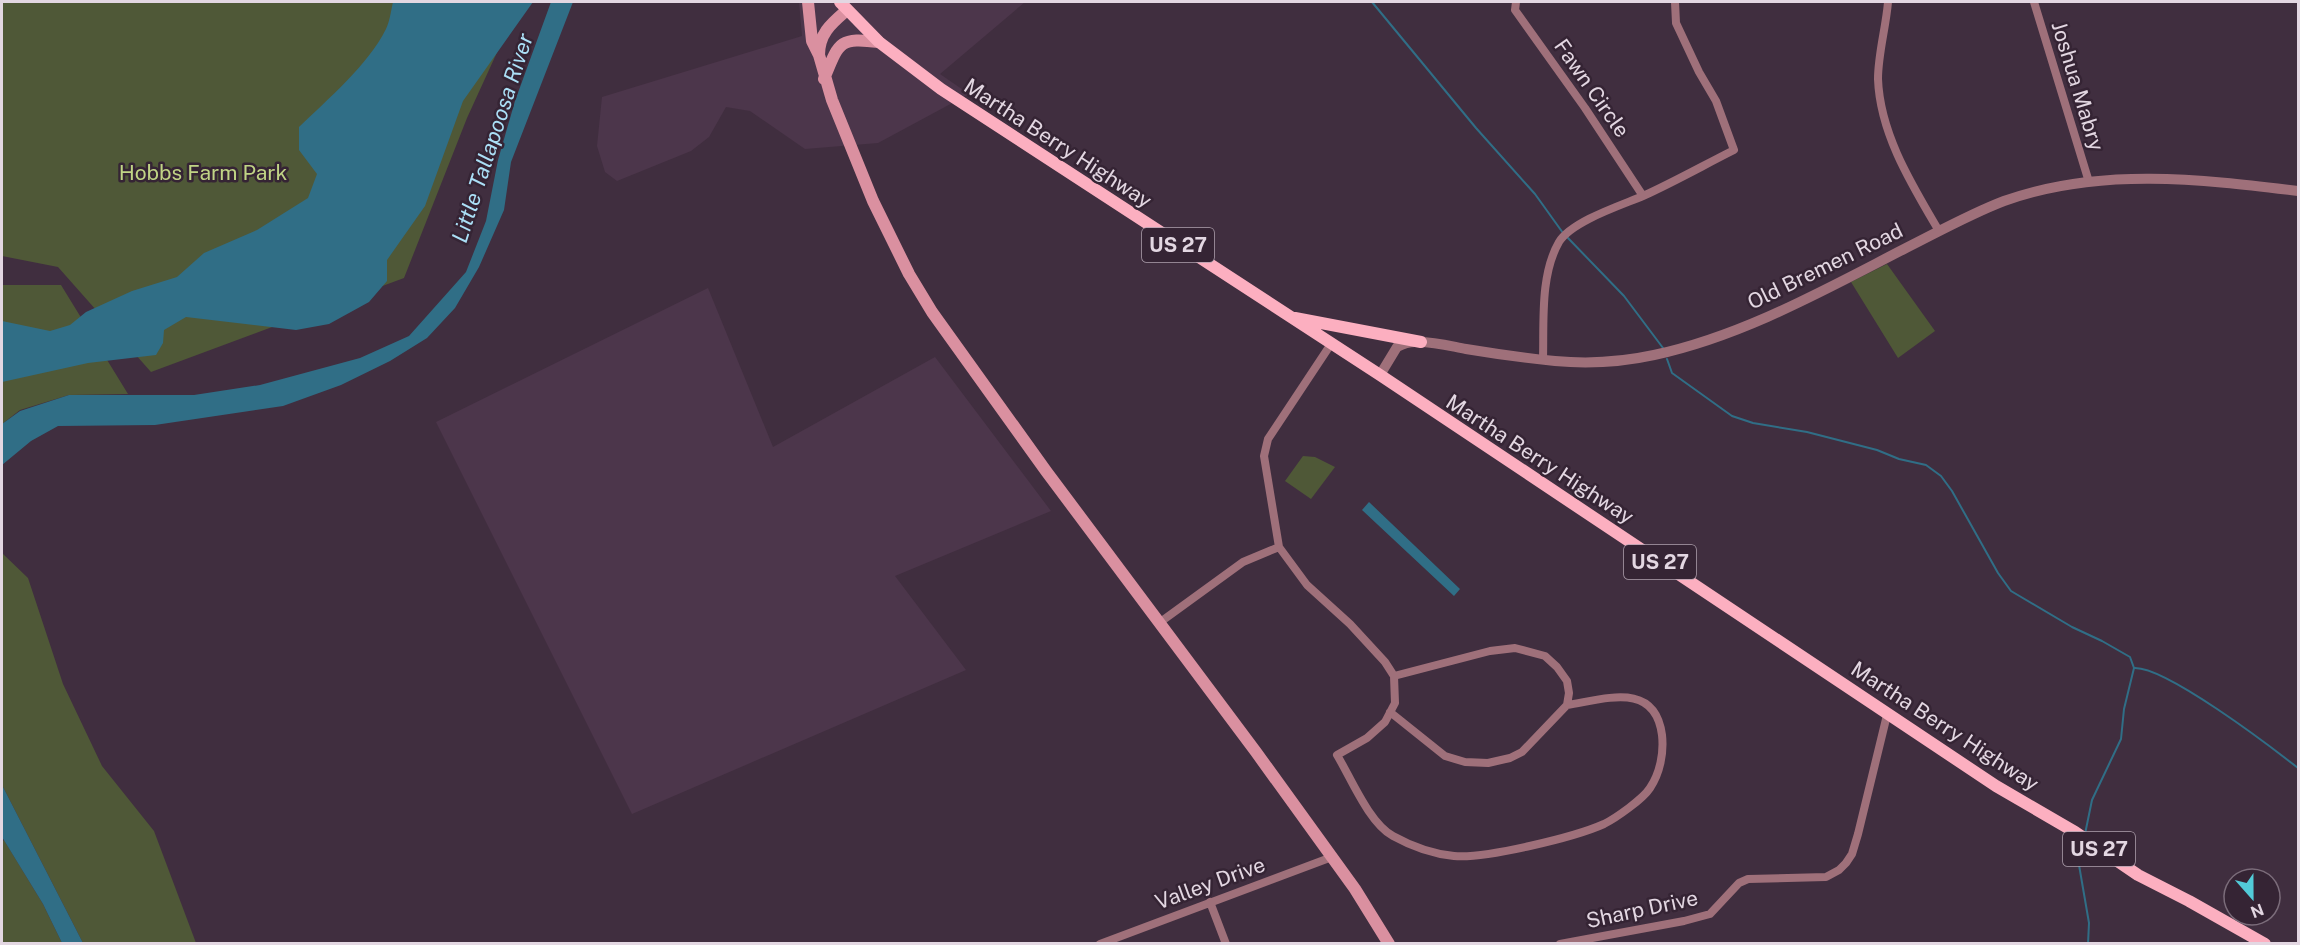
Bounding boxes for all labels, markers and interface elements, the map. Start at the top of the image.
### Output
street label: Joshua Mabry [2046,18,2110,154]
water label: Little Tallapoosa River [446,30,538,246]
street label: Fawn Circle [1549,34,1635,142]
street label: Martha Berry Highway [959,73,1157,213]
park label: Hobbs Farm Park [119,160,288,185]
street label: Old Bremen Road [1743,218,1907,314]
road number: US 27 [1142,228,1214,262]
street label: Martha Berry Highway [1441,389,1639,529]
road number: US 27 [1624,545,1696,579]
street label: Martha Berry Highway [1846,656,2044,796]
road number: US 27 [2063,832,2135,866]
street label: Valley Drive [1152,852,1268,914]
north arrow [2222,867,2282,927]
street label: Sharp Drive [1584,885,1700,933]
text: N [2248,899,2266,922]

